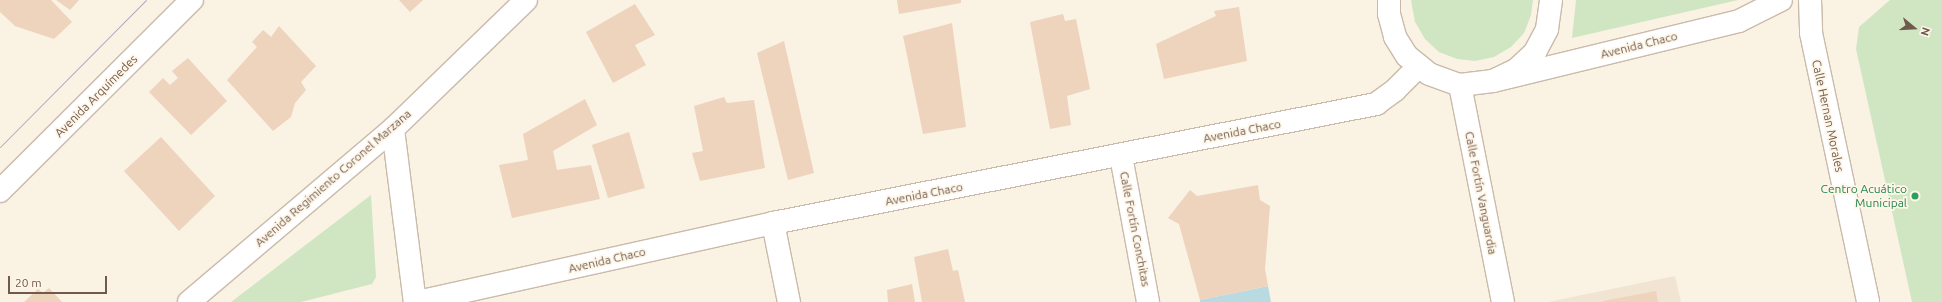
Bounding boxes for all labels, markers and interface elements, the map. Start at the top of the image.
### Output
north arrow [1894,8,1934,48]
text: N [1918,26,1932,37]
street label: Avenida Chaco [1599,28,1679,62]
street label: Avenida Arquímedes [52,52,140,140]
street label: Calle Hernan Morales [1809,59,1847,173]
street label: Avenida Regimiento Coronel Marzana [252,106,414,250]
street label: Avenida Chaco [1202,116,1282,146]
street label: Calle Fortín Vanguardia [1462,130,1500,256]
street label: Calle Fortín Conchitas [1117,170,1153,288]
street label: Avenida Chaco [884,179,964,209]
place label: Centro Acuático Municipal [1821,182,1907,210]
marker: Centro Acuático Municipal [1910,191,1920,201]
street label: Avenida Chaco [567,244,647,276]
scale bar [10,268,109,294]
text: 20 m [15,276,42,289]

